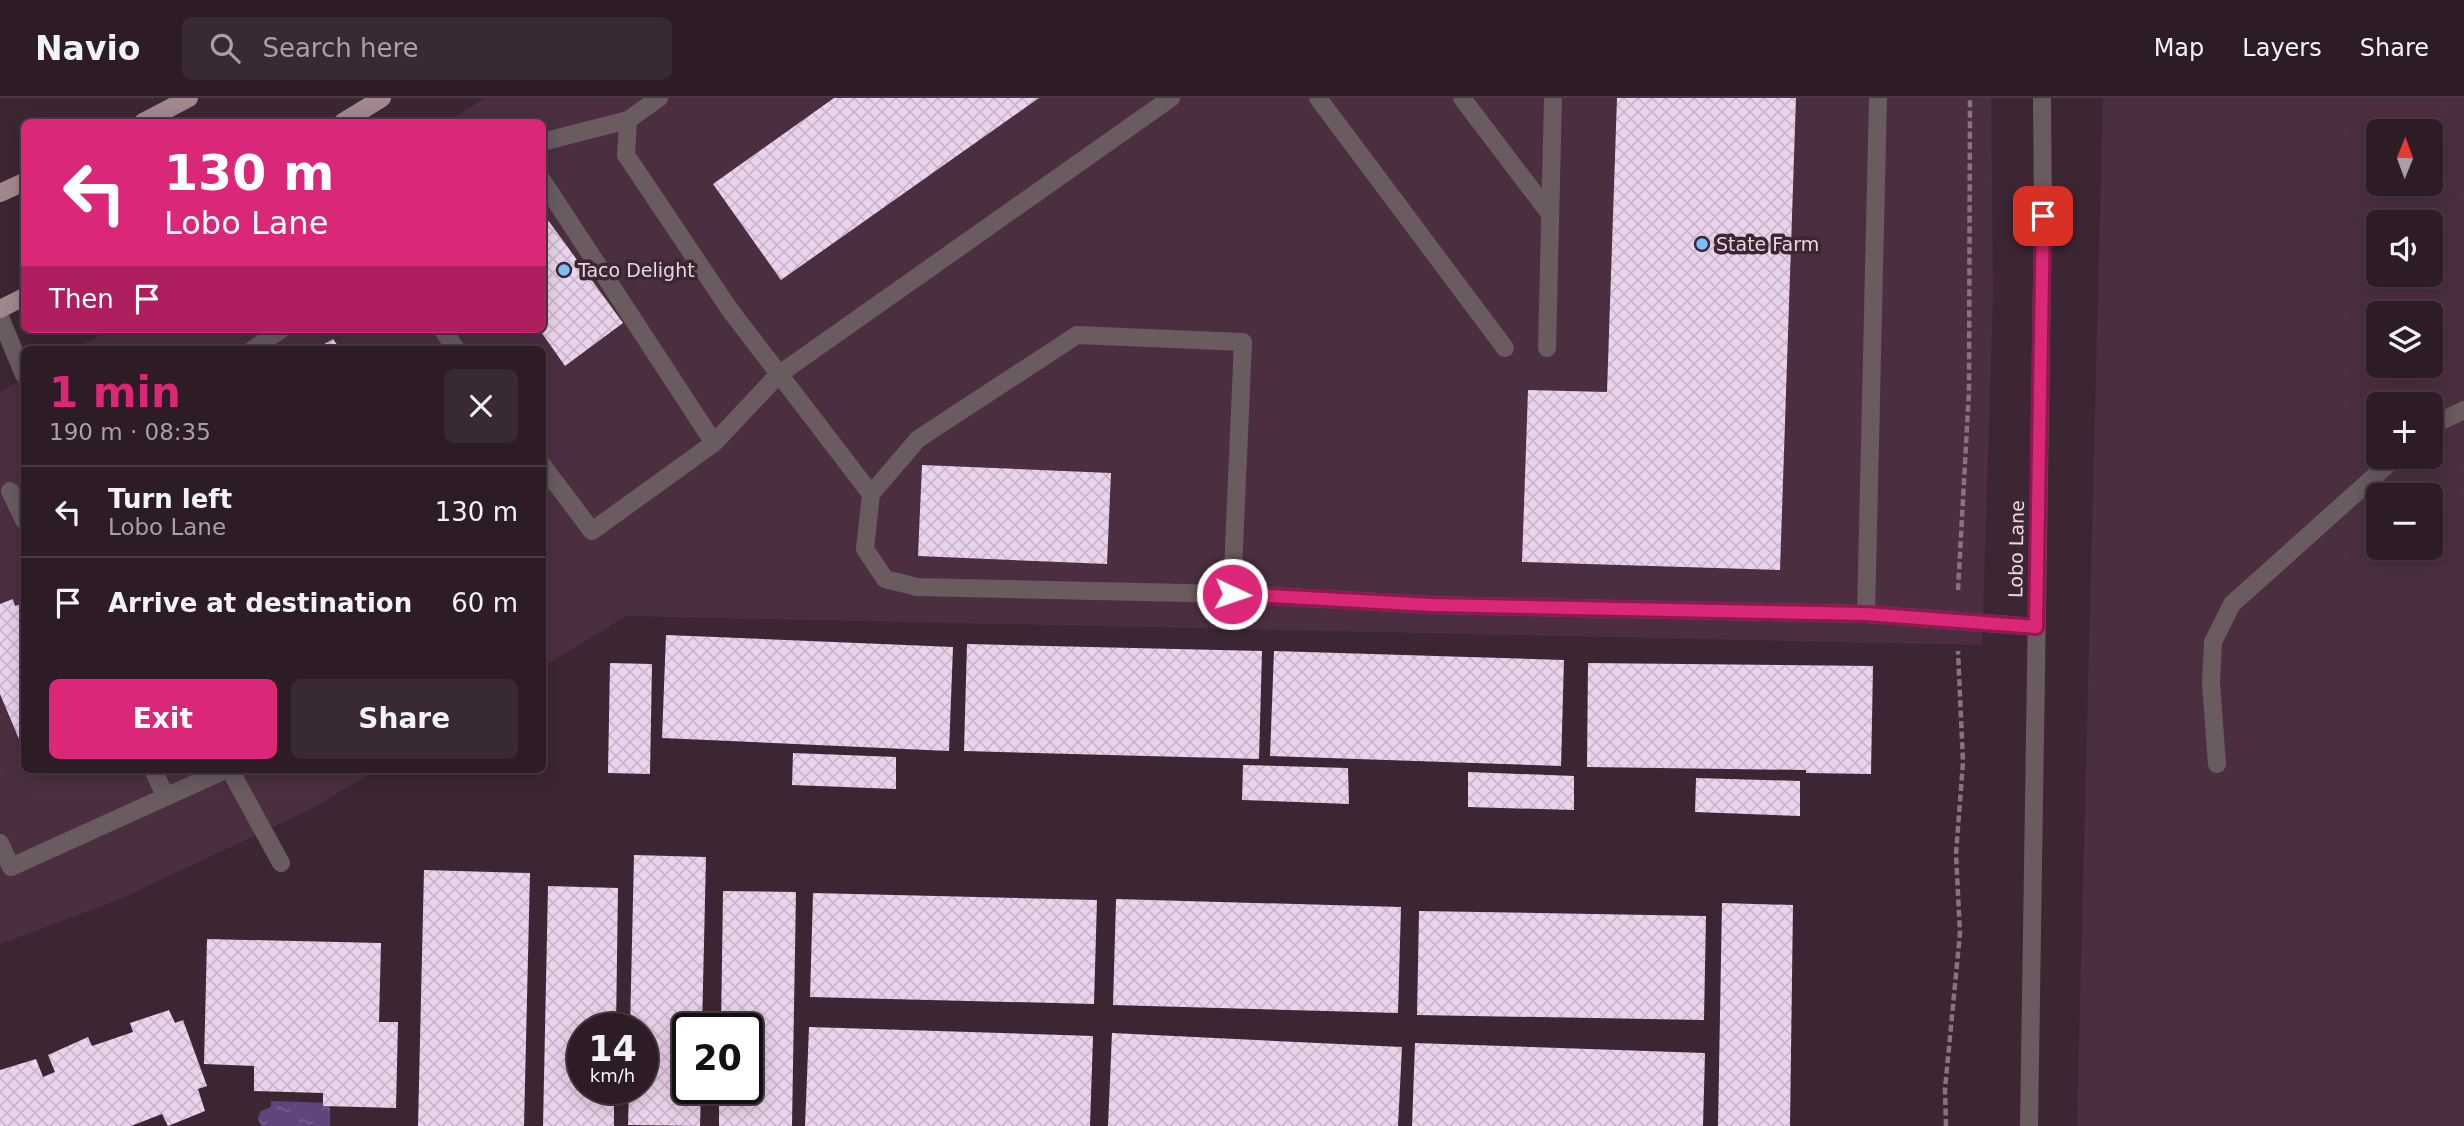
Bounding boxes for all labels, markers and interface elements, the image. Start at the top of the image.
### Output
search box [182,17,672,80]
text: Navio [35,29,140,68]
icon: search [206,29,244,67]
text: Search here [262,33,419,63]
text: Map [2154,34,2204,62]
text: Layers [2242,34,2322,62]
text: Share [2360,34,2429,62]
north arrow [2366,119,2443,196]
map controls [2366,119,2443,560]
text: 130 m [164,145,334,202]
icon: left [49,147,140,238]
pin [2013,186,2073,246]
icon: arrive [2024,197,2062,235]
text: Lobo Lane [164,204,328,242]
button: sound [2366,210,2443,287]
place label: State Farm [1716,233,1819,255]
marker: State Farm [1694,236,1710,252]
place label: Taco Delight [577,259,695,281]
marker: Taco Delight [556,262,572,278]
icon: arrive [128,280,166,318]
text: Then [49,284,114,314]
button: layers [2366,301,2443,378]
text: 1 min [49,368,181,417]
button: close [444,369,518,443]
button: + [2366,392,2443,469]
text: 190 m · 08:35 [49,419,211,445]
button: − [2366,483,2443,560]
text: Turn left [108,484,232,514]
icon: left [49,493,87,531]
text: 130 m [435,497,518,527]
street label: Lobo Lane [2004,500,2028,598]
text: Lobo Lane [108,514,226,540]
position arrow [1195,557,1269,631]
icon: arrive [49,584,87,622]
text: Arrive at destination [108,588,412,618]
text: 60 m [451,588,518,618]
button: Exit [49,679,277,759]
button: Share [291,679,518,759]
speed limit sign: 20 [672,1013,763,1104]
text: 14 [588,1029,637,1069]
text: km/h [590,1065,635,1086]

